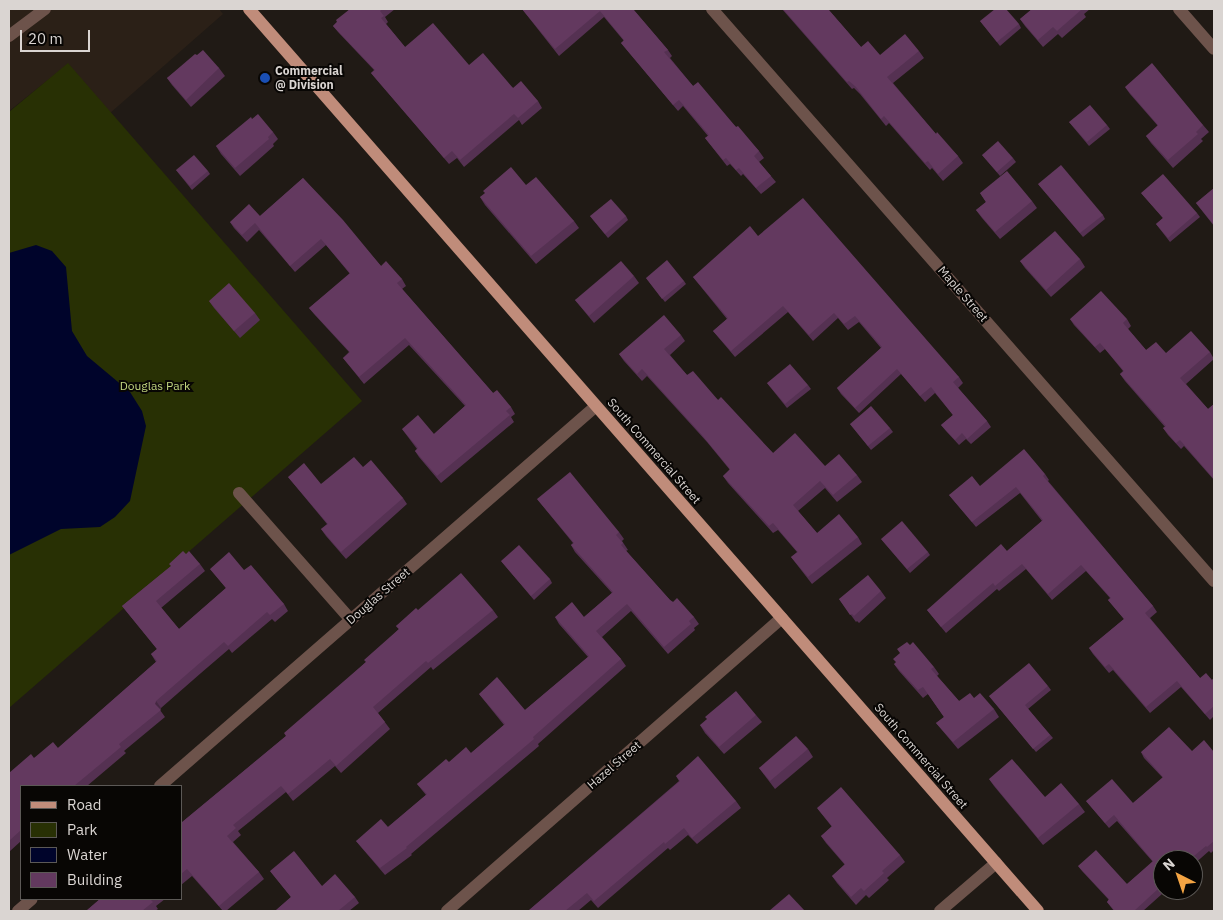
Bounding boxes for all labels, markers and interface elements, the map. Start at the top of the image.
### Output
scale bar [22,20,92,52]
text: 20 m [28,29,63,48]
place label: Commercial @ Division [275,64,343,92]
marker: Commercial @ Division [259,72,271,84]
street label: Maple Street [935,263,991,325]
park label: Douglas Park [120,379,190,393]
street label: South Commercial Street [604,395,704,507]
street label: Douglas Street [343,565,413,627]
street label: South Commercial Street [871,700,971,812]
street label: Hazel Street [584,738,644,792]
legend [20,785,182,900]
text: Road [67,795,102,814]
text: Park [67,820,97,839]
text: Water [67,845,107,864]
north arrow [1153,850,1203,900]
text: N [1159,854,1179,875]
text: Building [67,870,122,889]

